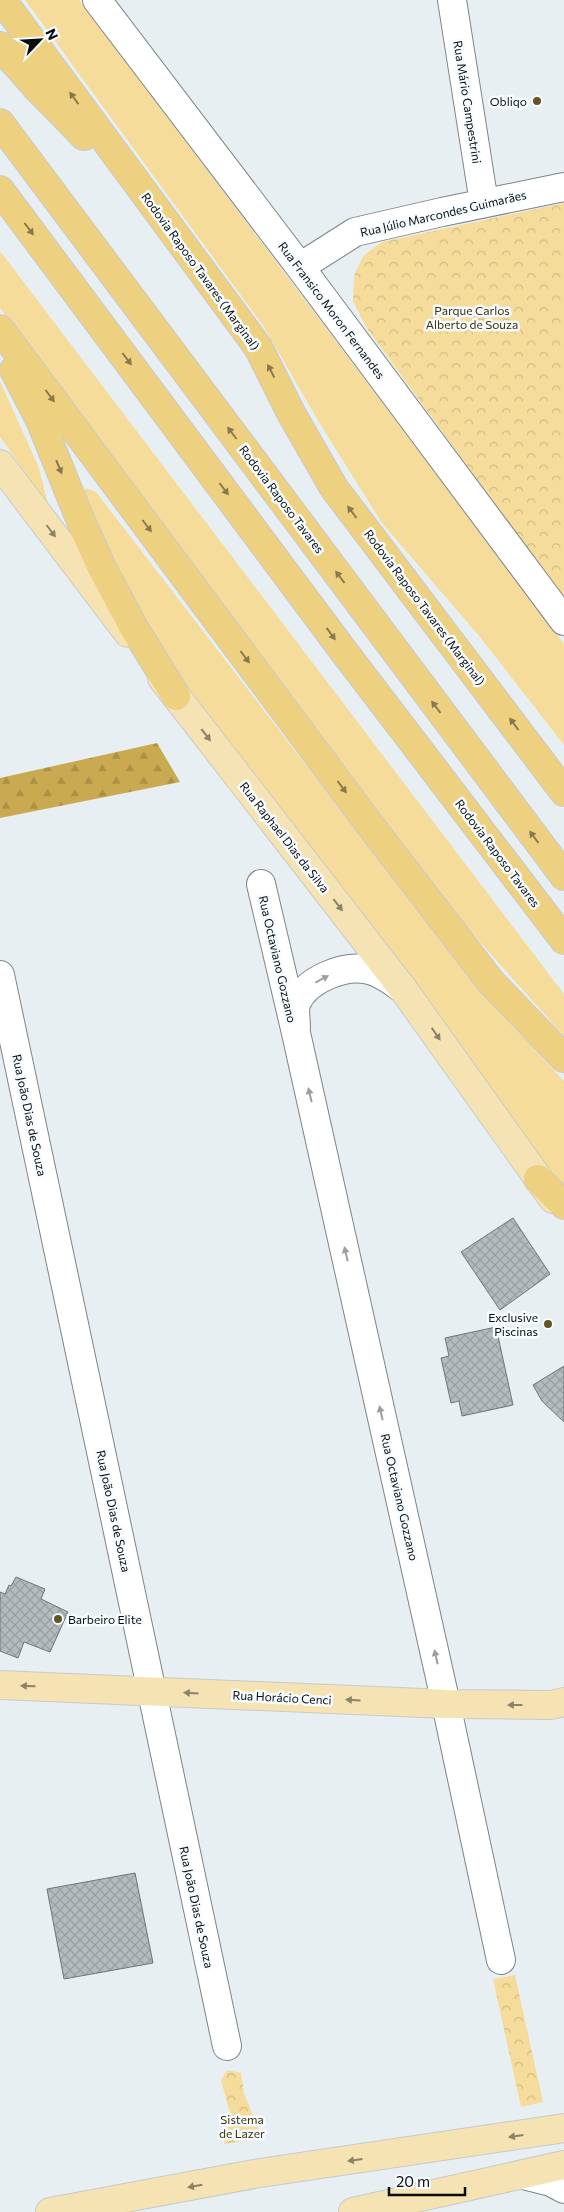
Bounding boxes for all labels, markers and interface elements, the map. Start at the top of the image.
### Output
north arrow [15,15,65,65]
text: N [42,26,62,43]
street label: Rua Mário Campestrini [451,39,485,165]
one-way arrow [68,92,79,105]
place label: Obliqo [490,94,527,108]
marker: Obliqo [531,95,543,107]
street label: Rua Júlio Marcondes Guimarães [358,187,528,240]
street label: Rodovia Raposo Tavares (Marginal) [139,190,263,352]
one-way arrow [24,222,35,235]
street label: Rua Fransico Moron Fernandes [276,239,388,381]
park label: Parque Carlos Alberto de Souza [426,303,518,331]
one-way arrow [122,352,132,366]
one-way arrow [266,364,275,379]
one-way arrow [45,389,55,403]
one-way arrow [227,426,237,440]
street label: Rodovia Raposo Tavares [237,442,327,556]
one-way arrow [55,460,63,475]
one-way arrow [219,482,230,495]
one-way arrow [347,505,357,519]
one-way arrow [142,519,153,532]
one-way arrow [45,524,56,537]
street label: Rodovia Raposo Tavares (Marginal) [362,526,488,688]
one-way arrow [334,571,345,584]
one-way arrow [326,627,336,641]
one-way arrow [239,650,250,663]
one-way arrow [431,701,442,714]
one-way arrow [509,717,519,731]
one-way arrow [200,728,211,741]
street label: Rua Raphael Dias da Silva [237,779,333,895]
one-way arrow [337,780,347,794]
street label: Rodovia Raposo Tavares [453,796,543,910]
one-way arrow [529,831,540,844]
street label: Rua Octaviano Gozzano [257,894,299,1024]
one-way arrow [333,898,343,911]
one-way arrow [315,975,329,983]
one-way arrow [431,1027,441,1041]
street label: Rua João Dias de Souza [9,1053,50,1177]
one-way arrow [306,1088,314,1103]
one-way arrow [342,1247,350,1262]
place label: Exclusive Piscinas [488,1310,538,1338]
marker: Exclusive Piscinas [542,1318,554,1330]
one-way arrow [377,1405,385,1420]
street label: Rua Octaviano Gozzano [379,1432,421,1562]
street label: Rua João Dias de Souza [93,1449,134,1573]
place label: Barbeiro Elite [68,1612,142,1626]
marker: Barbeiro Elite [52,1613,64,1625]
one-way arrow [432,1649,440,1664]
one-way arrow [20,1682,36,1690]
street label: Rua Horácio Cenci [232,1687,332,1707]
one-way arrow [182,1688,198,1696]
one-way arrow [345,1696,361,1704]
one-way arrow [507,1701,523,1709]
street label: Rua João Dias de Souza [176,1845,217,1969]
park label: Sistema de Lazer [219,2112,265,2140]
one-way arrow [508,2132,524,2140]
one-way arrow [347,2156,363,2164]
scale bar [389,2164,465,2196]
text: 20 m [396,2172,430,2190]
one-way arrow [186,2182,202,2190]

